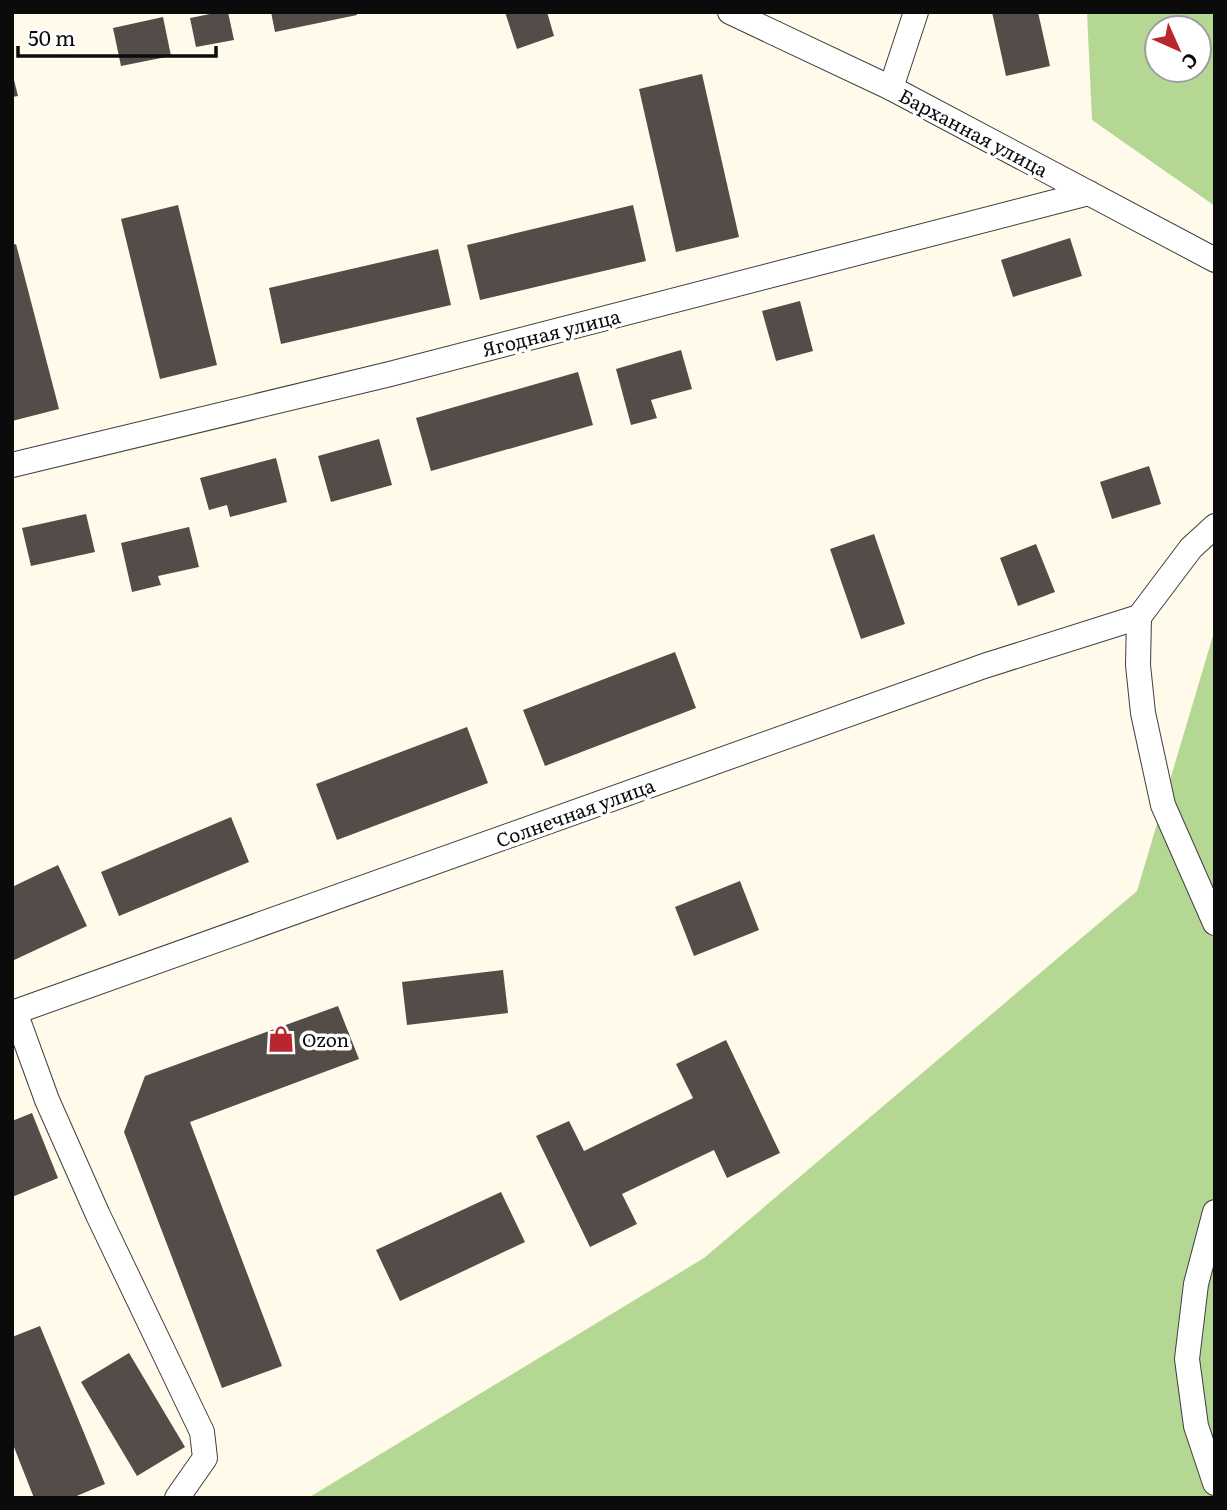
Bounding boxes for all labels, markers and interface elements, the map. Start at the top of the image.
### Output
scale bar [18,14,215,58]
north arrow [1143,14,1213,84]
text: 50 m [28,21,75,52]
text: С [1176,47,1205,76]
street label: Барханная улица [895,81,1054,183]
street label: Ягодная улица [479,301,624,363]
street label: Солнечная улица [492,770,659,854]
shop icon: Ozon [266,1024,296,1054]
place label: Ozon [302,1025,349,1053]

